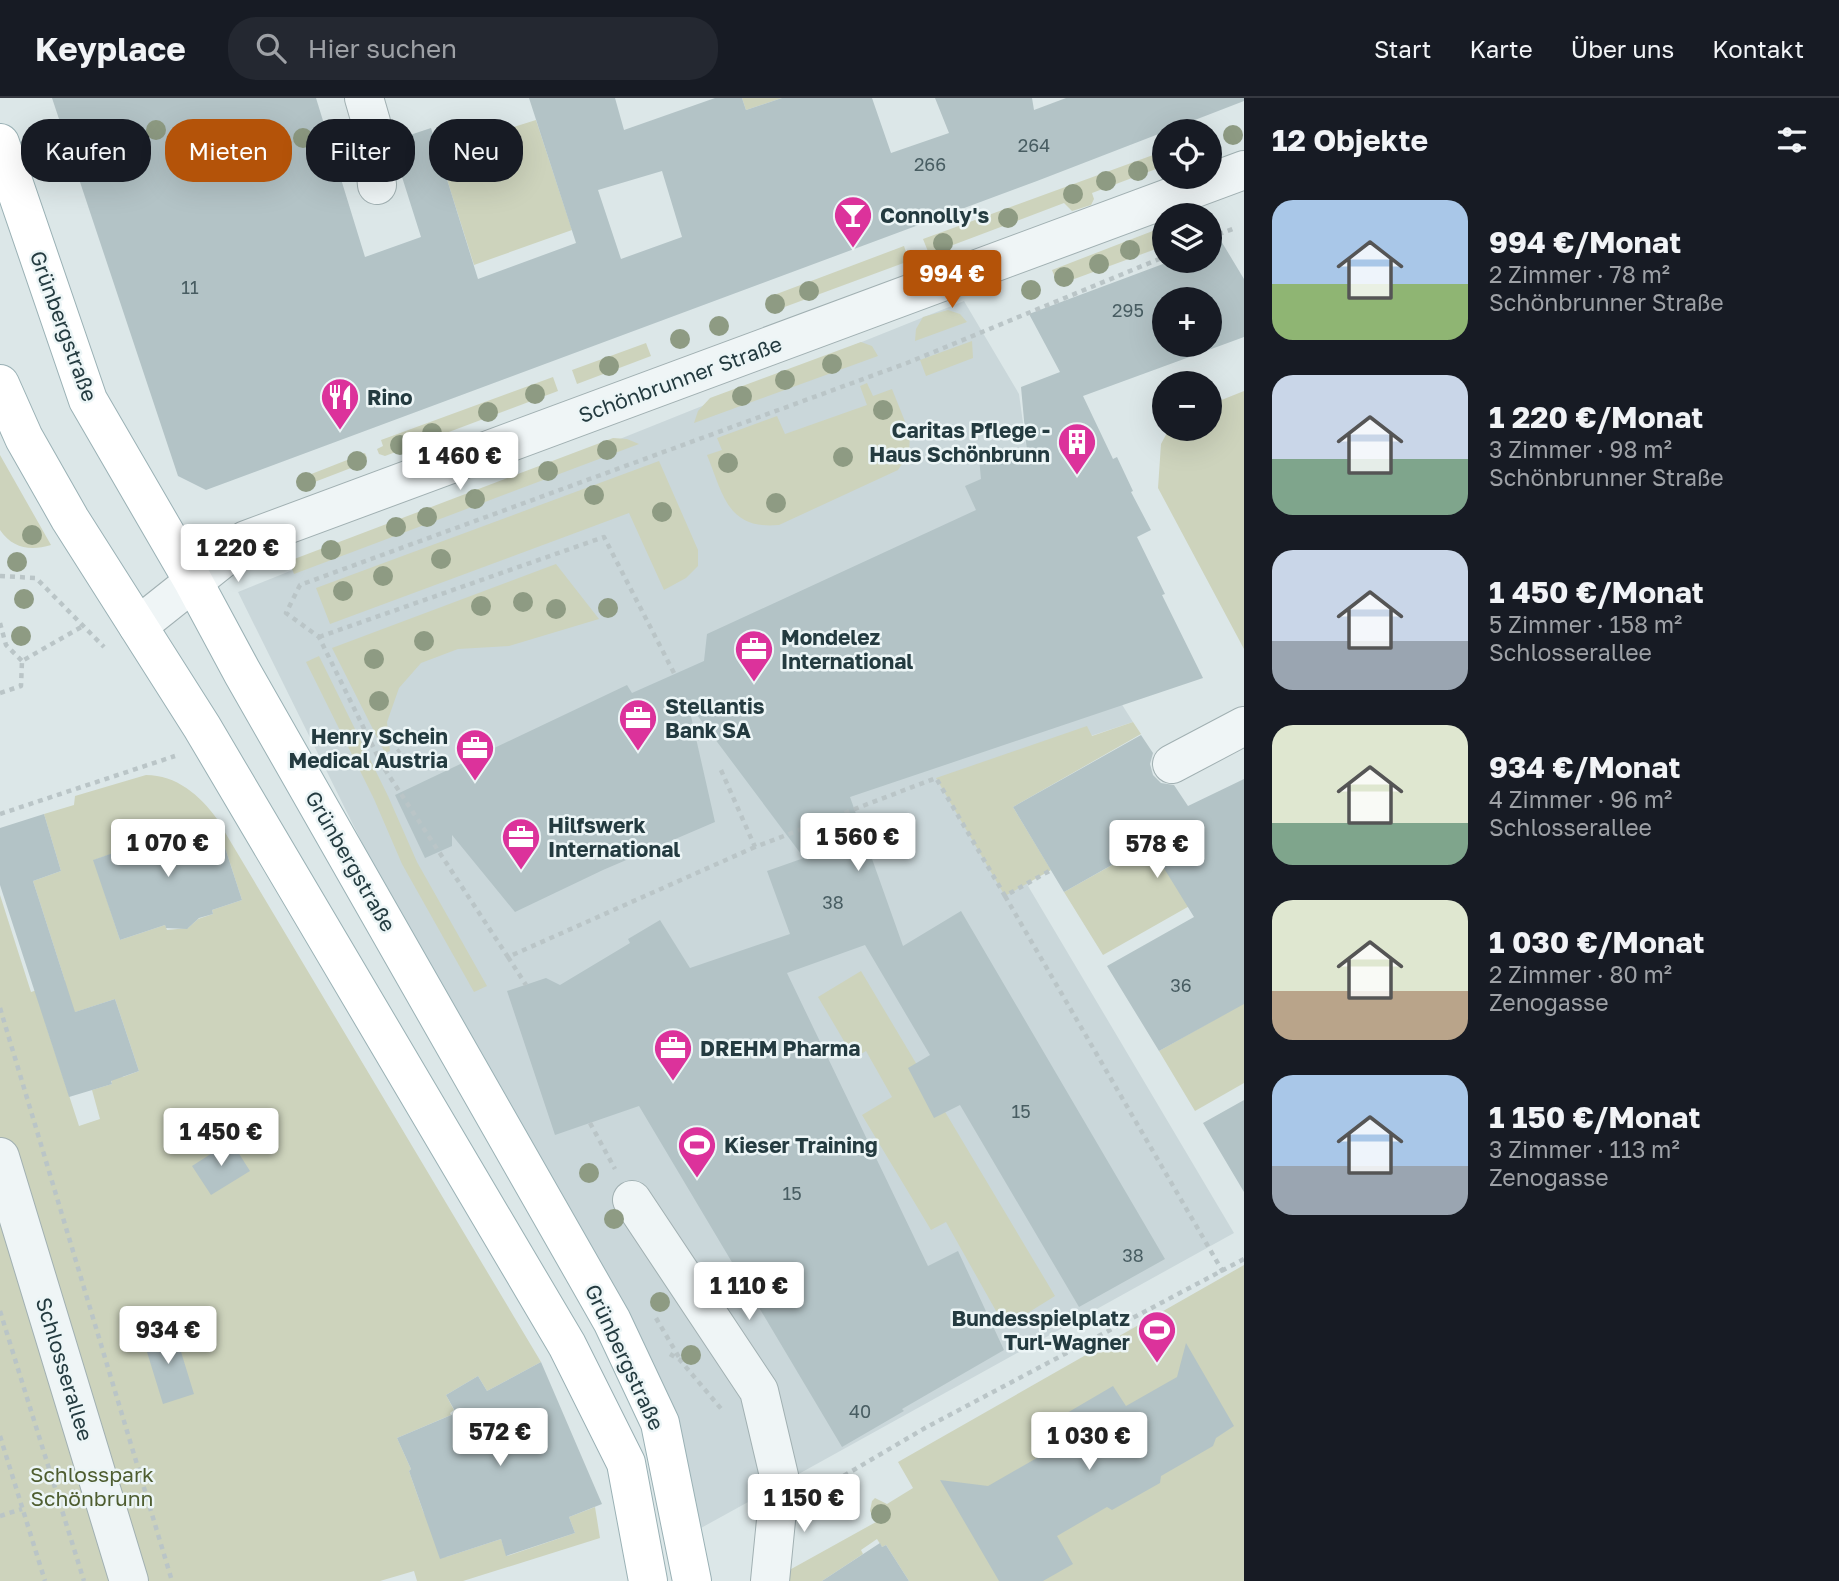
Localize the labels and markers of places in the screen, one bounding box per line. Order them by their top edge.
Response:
bar icon: Connolly's [832,194,874,249]
place label: Connolly's [880,202,990,228]
pin: 994 € [903,250,1001,310]
restaurant icon: Rino [319,376,361,431]
place label: Rino [367,384,413,410]
place label: Caritas Pflege - Haus Schönbrunn [869,417,1050,467]
building icon: Caritas Pflege - Haus Schönbrunn [1056,421,1098,476]
pin: 1 460 € [395,432,525,492]
pin: 1 220 € [173,524,303,584]
place label: Mondelez International [781,624,913,674]
office icon: Mondelez International [733,628,775,683]
place label: Stellantis Bank SA [665,693,765,743]
office icon: Stellantis Bank SA [617,697,659,752]
place label: Henry Schein Medical Austria [288,723,448,773]
office icon: Henry Schein Medical Austria [454,727,496,782]
place label: Hilfswerk International [548,812,680,862]
pin: 1 560 € [793,814,923,873]
office icon: Hilfswerk International [500,816,542,871]
pin: 1 070 € [103,820,233,879]
pin: 578 € [1108,820,1206,880]
office icon: DREHM Pharma [652,1027,694,1082]
place label: DREHM Pharma [700,1035,860,1061]
pin: 1 450 € [156,1108,286,1168]
sports icon: Kieser Training [676,1124,718,1179]
place label: Kieser Training [724,1132,878,1158]
pin: 1 110 € [684,1262,814,1322]
place label: Bundesspielplatz Turl-Wagner [952,1305,1130,1355]
pin: 934 € [119,1306,217,1366]
sports icon: Bundesspielplatz Turl-Wagner [1136,1309,1178,1364]
pin: 572 € [451,1408,549,1468]
pin: 1 030 € [1024,1412,1154,1472]
pin: 1 150 € [739,1474,869,1534]

